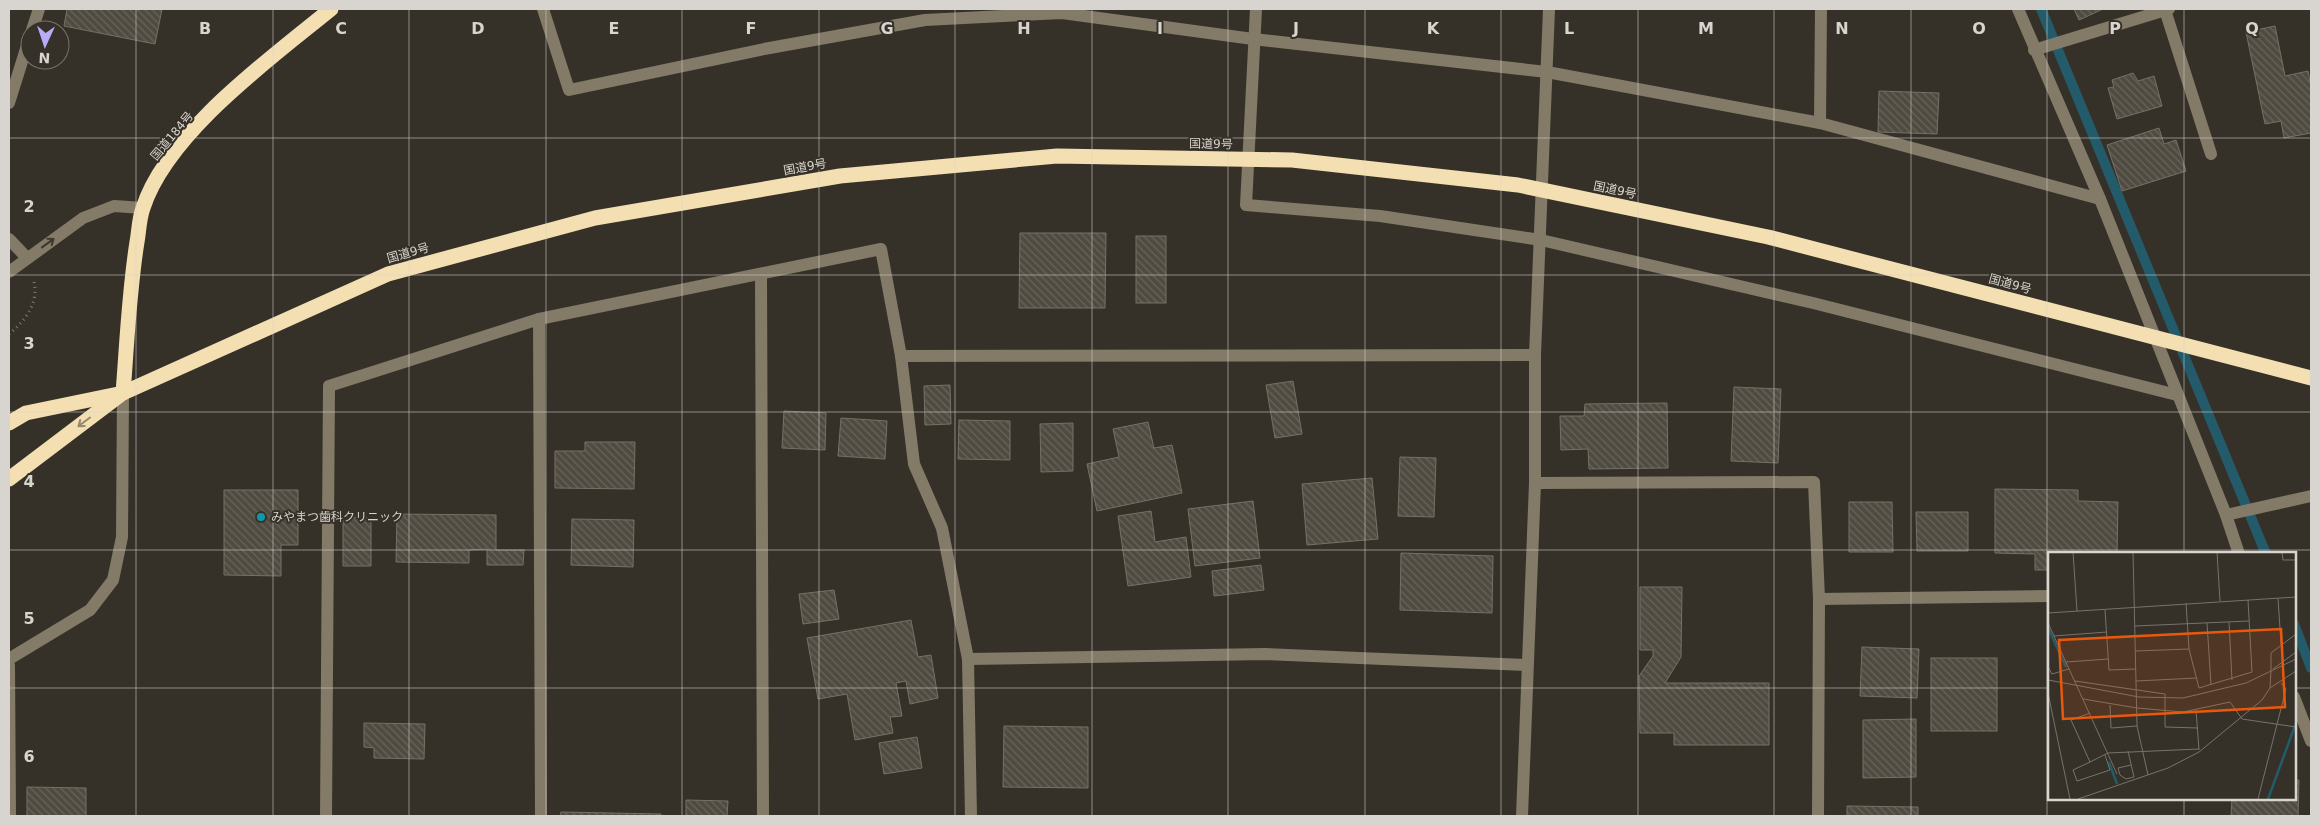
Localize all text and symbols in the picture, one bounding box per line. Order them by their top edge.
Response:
text: B [199,19,211,38]
text: C [335,19,347,38]
text: D [471,19,485,38]
text: E [609,19,619,38]
text: F [746,19,756,38]
text: G [880,19,894,38]
text: H [1017,19,1031,38]
text: I [1157,19,1163,38]
text: J [1292,19,1299,38]
text: K [1427,19,1440,38]
text: L [1564,19,1574,38]
text: M [1698,19,1714,38]
text: N [1835,19,1849,38]
text: O [1972,19,1986,38]
text: P [2109,19,2121,38]
text: Q [2245,19,2259,38]
north arrow [20,20,70,70]
text: N [38,50,51,66]
street label: 国道184号 [148,109,196,163]
street label: 国道9号 [1189,137,1233,151]
street label: 国道9号 [782,156,828,178]
street label: 国道9号 [1592,179,1638,201]
text: 2 [23,197,35,216]
one-way arrow [41,238,55,248]
street label: 国道9号 [385,240,431,266]
street label: 国道9号 [1987,272,2033,296]
text: 3 [23,334,35,353]
one-way arrow [78,417,91,428]
text: 4 [23,472,35,491]
place label: みやまつ歯科クリニック [271,510,403,524]
marker: みやまつ歯科クリニック [255,511,267,523]
inset map [2048,552,2295,800]
text: 5 [23,609,35,628]
text: 6 [23,747,35,766]

